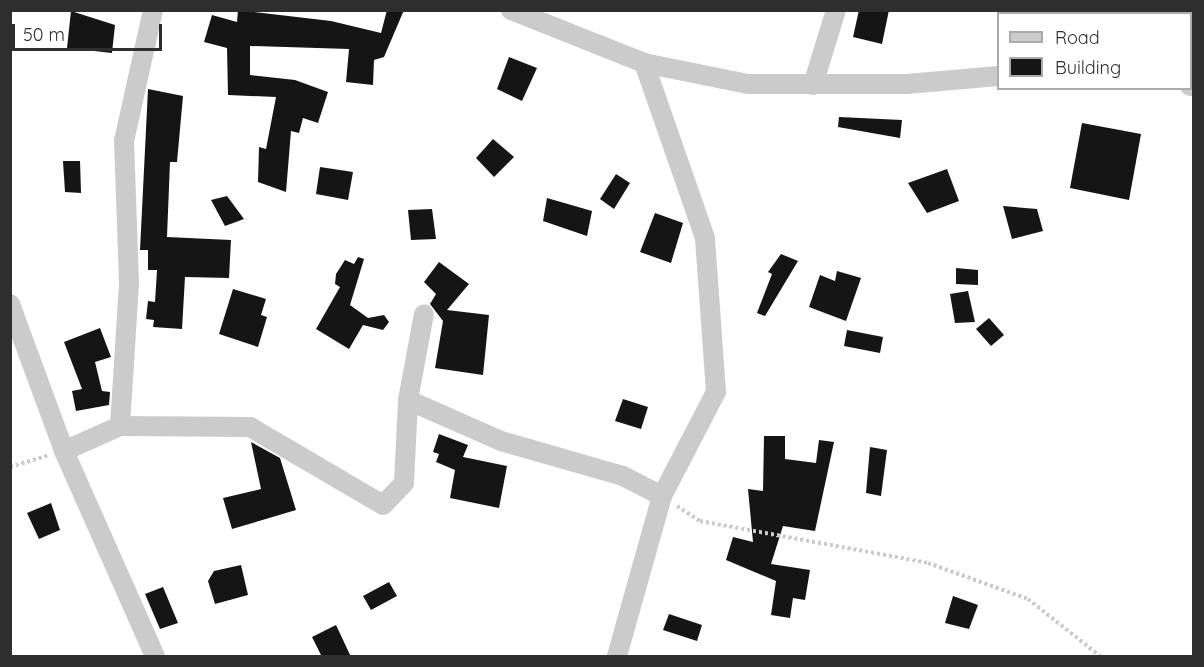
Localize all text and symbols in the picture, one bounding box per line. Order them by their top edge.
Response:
scale bar [15,12,165,50]
legend [997,12,1192,90]
text: 50 m [23,23,65,46]
text: Road [1055,26,1100,49]
text: Building [1055,56,1121,79]

